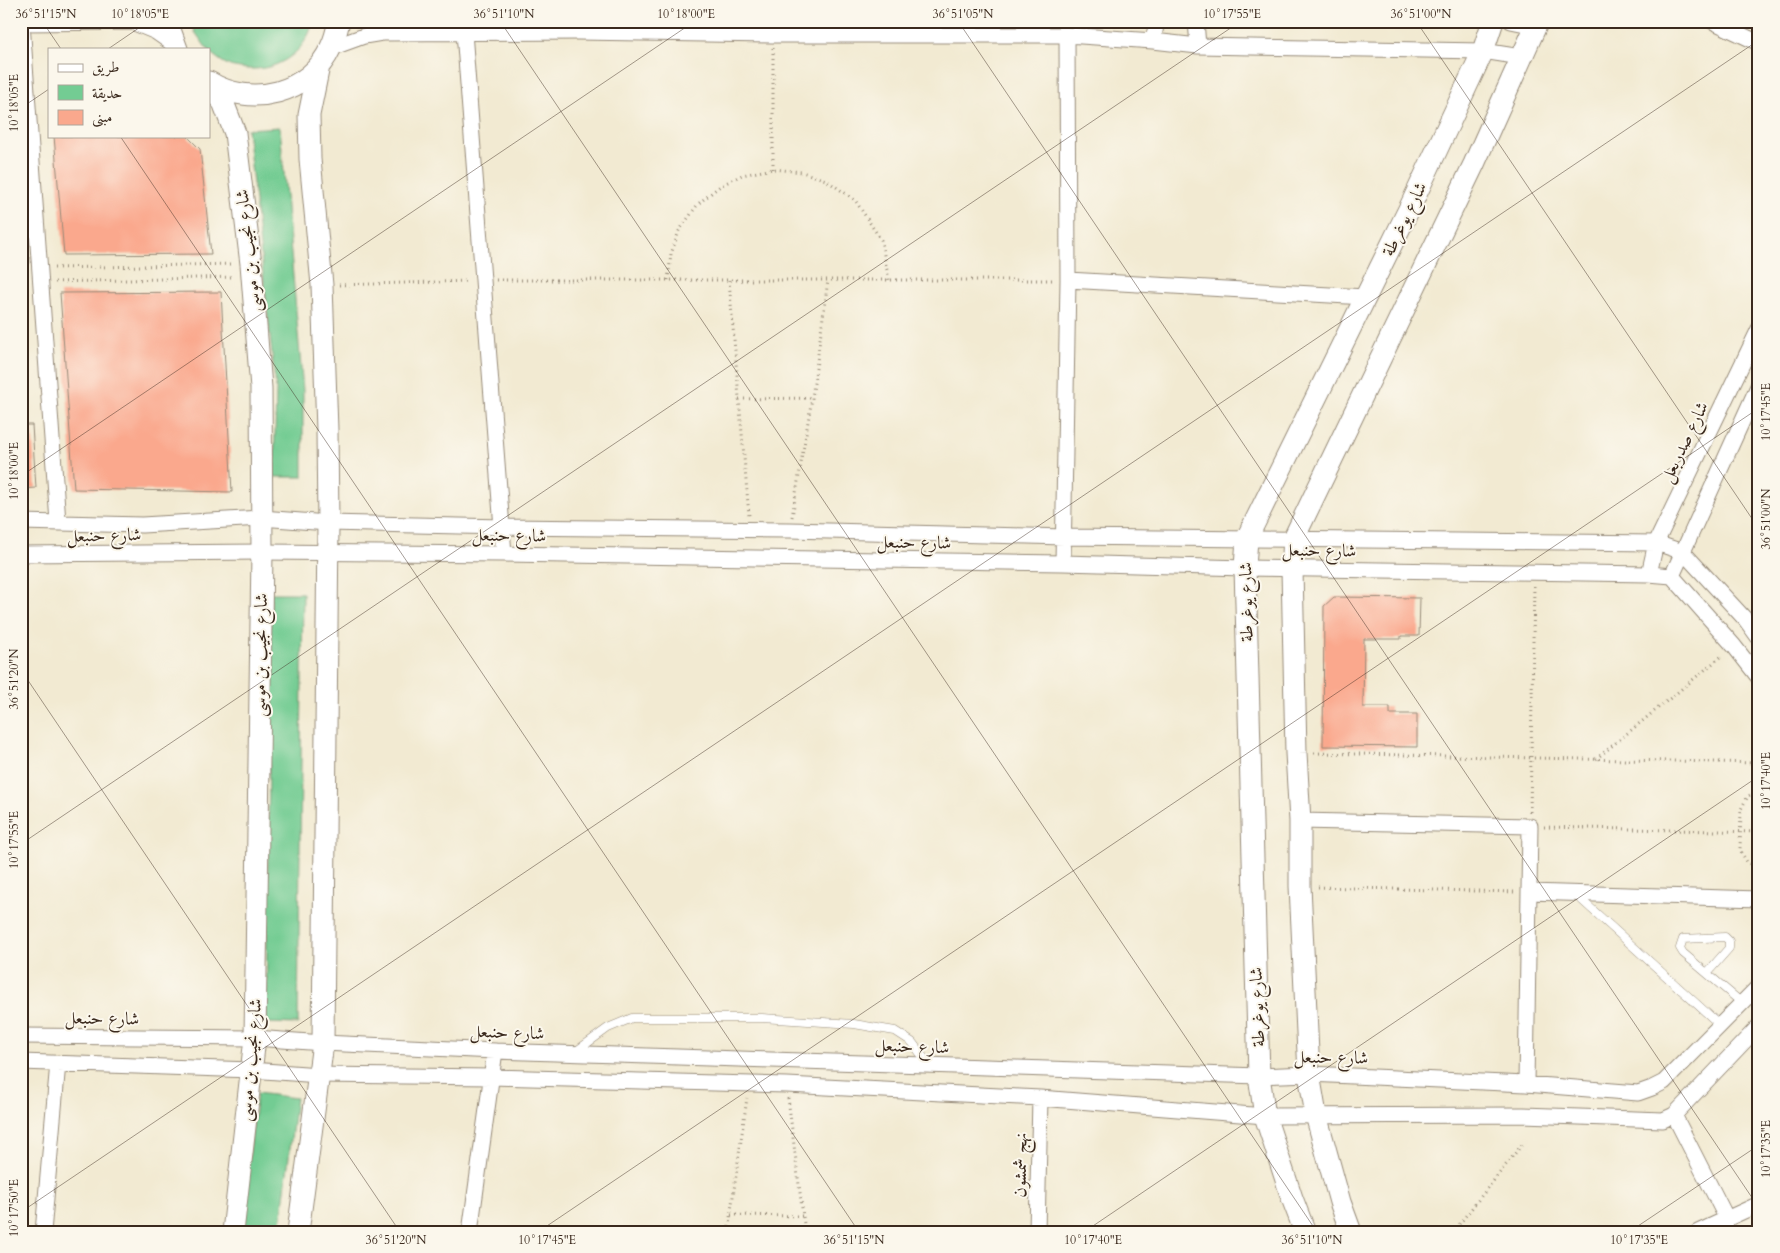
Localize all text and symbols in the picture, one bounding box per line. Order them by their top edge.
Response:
text: 36°51'15"N [16,6,77,22]
text: 10°18'05"E [111,6,169,22]
text: 36°51'10"N [474,6,535,22]
text: 10°18'00"E [657,6,715,22]
text: 36°51'05"N [933,6,994,22]
text: 10°17'55"E [1203,6,1261,22]
text: 36°51'00"N [1391,6,1452,22]
legend [48,48,210,138]
text: طريق [92,57,119,77]
text: 10°18'05"E [6,74,22,132]
text: حديقة [92,83,122,103]
text: مبنى [92,107,112,128]
street label: شارع يوغرطة [1376,178,1435,261]
street label: شارع نجيب بن موسى [230,188,269,314]
text: 10°17'45"E [1758,383,1774,441]
street label: شارع صدربعل [1654,397,1717,488]
text: 10°18'00"E [6,442,22,500]
text: 36°51'00"N [1758,488,1774,549]
street label: شارع حنبعل [66,522,142,551]
street label: شارع حنبعل [471,522,547,551]
street label: شارع حنبعل [876,529,952,558]
street label: شارع حنبعل [1281,537,1357,566]
street label: شارع يوغرطة [1233,562,1262,642]
street label: شارع نجيب بن موسى [247,593,276,717]
text: 36°51'20"N [6,648,22,709]
text: 10°17'40"E [1758,752,1774,810]
text: 10°17'55"E [6,811,22,869]
street label: شارع يوغرطة [1244,967,1273,1047]
street label: شارع نجيب بن موسى [233,997,270,1123]
street label: شارع حنبعل [64,1005,140,1034]
street label: شارع حنبعل [469,1019,545,1048]
street label: شارع حنبعل [874,1033,950,1062]
street label: شارع حنبعل [1293,1044,1369,1073]
text: 10°17'35"E [1758,1120,1774,1178]
street label: نهج شمشون [1007,1132,1037,1198]
text: 10°17'50"E [6,1179,22,1237]
text: 36°51'20"N [366,1232,427,1248]
text: 10°17'45"E [518,1232,576,1248]
text: 36°51'15"N [824,1232,885,1248]
text: 10°17'40"E [1064,1232,1122,1248]
text: 36°51'10"N [1282,1232,1343,1248]
text: 10°17'35"E [1610,1232,1668,1248]

